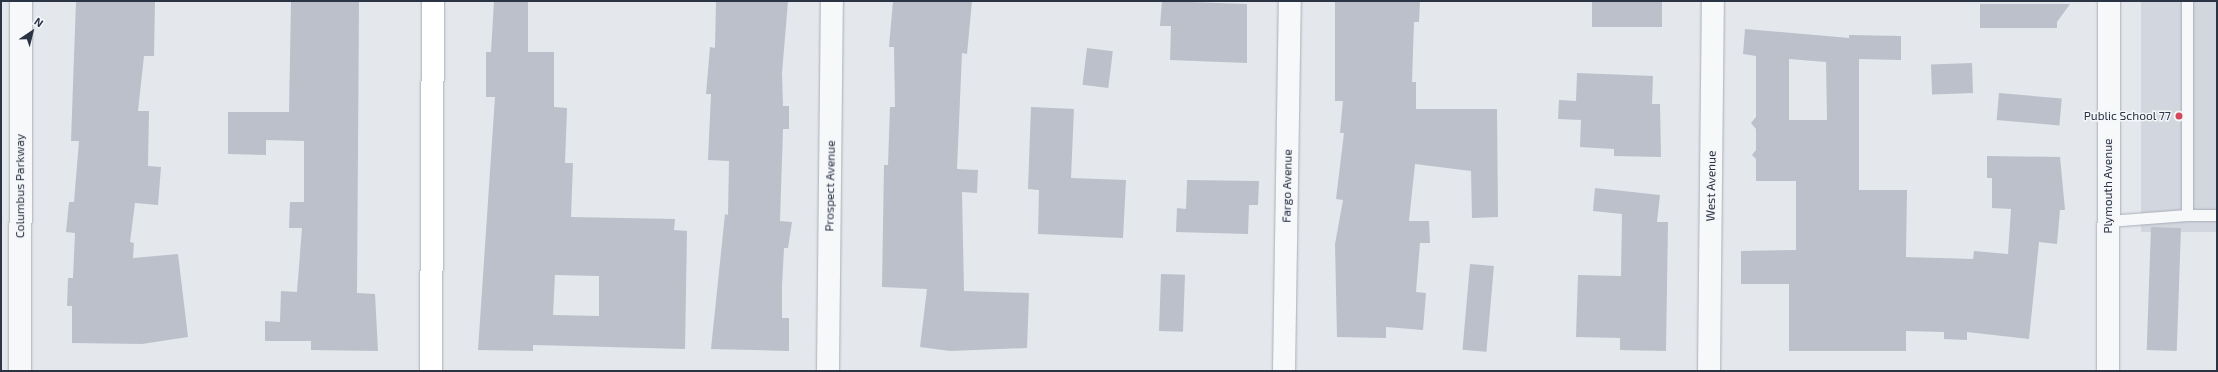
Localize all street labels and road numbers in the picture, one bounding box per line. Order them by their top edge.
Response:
street label: Columbus Parkway [13,134,27,238]
street label: Plymouth Avenue [2101,138,2115,234]
street label: Prospect Avenue [822,140,838,232]
street label: Fargo Avenue [1279,149,1295,223]
street label: West Avenue [1703,150,1719,222]

